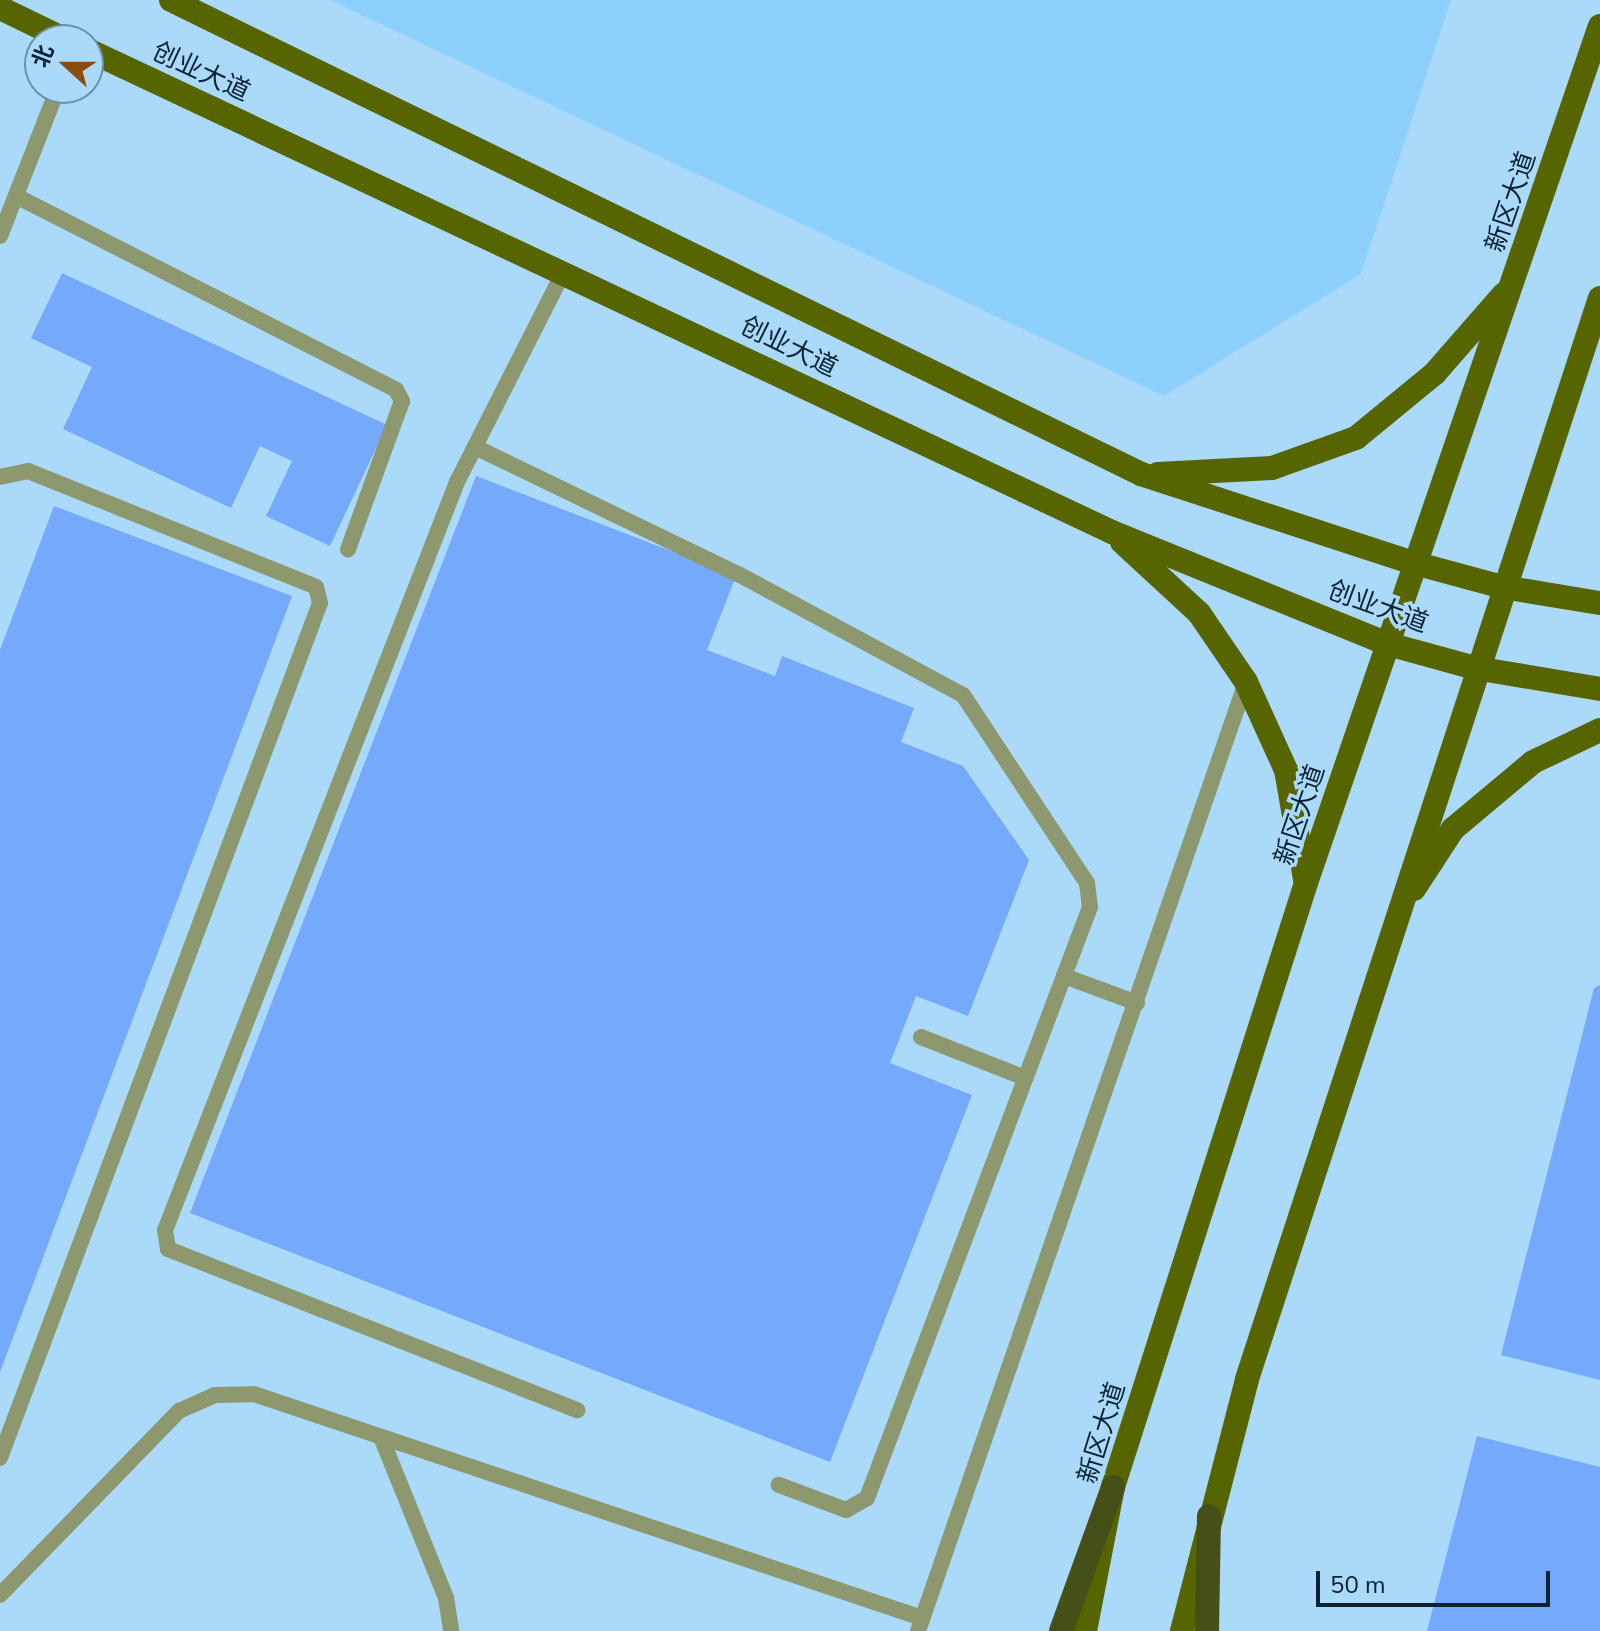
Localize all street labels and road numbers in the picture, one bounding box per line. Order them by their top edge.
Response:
street label: 创业大道 [147,36,255,108]
street label: 新区大道 [1479,148,1543,256]
street label: 创业大道 [735,310,843,384]
street label: 创业大道 [1324,575,1432,639]
street label: 新区大道 [1268,761,1332,869]
street label: 新区大道 [1072,1379,1132,1487]

